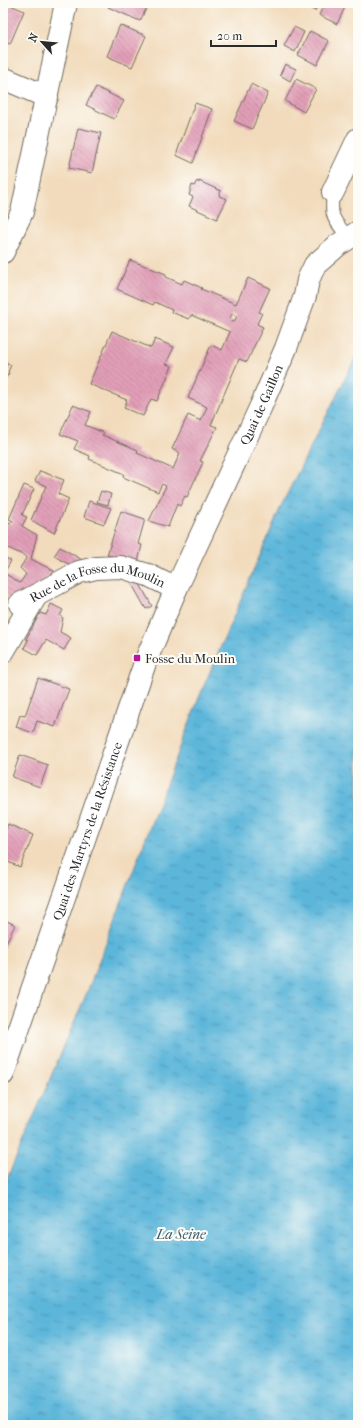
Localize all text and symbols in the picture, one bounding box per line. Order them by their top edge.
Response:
north arrow [22,22,62,62]
scale bar [211,22,276,48]
text: 20 m [217,29,242,43]
text: N [26,30,42,44]
street label: Quai de Gaillon [236,362,286,447]
street label: Rue de la Fosse du Moulin [27,559,168,605]
place label: Fosse du Moulin [145,651,236,666]
marker: Fosse du Moulin [132,653,142,663]
street label: Quai des Martyrs de la Résistance [49,739,125,922]
water label: La Seine [155,1226,206,1243]

